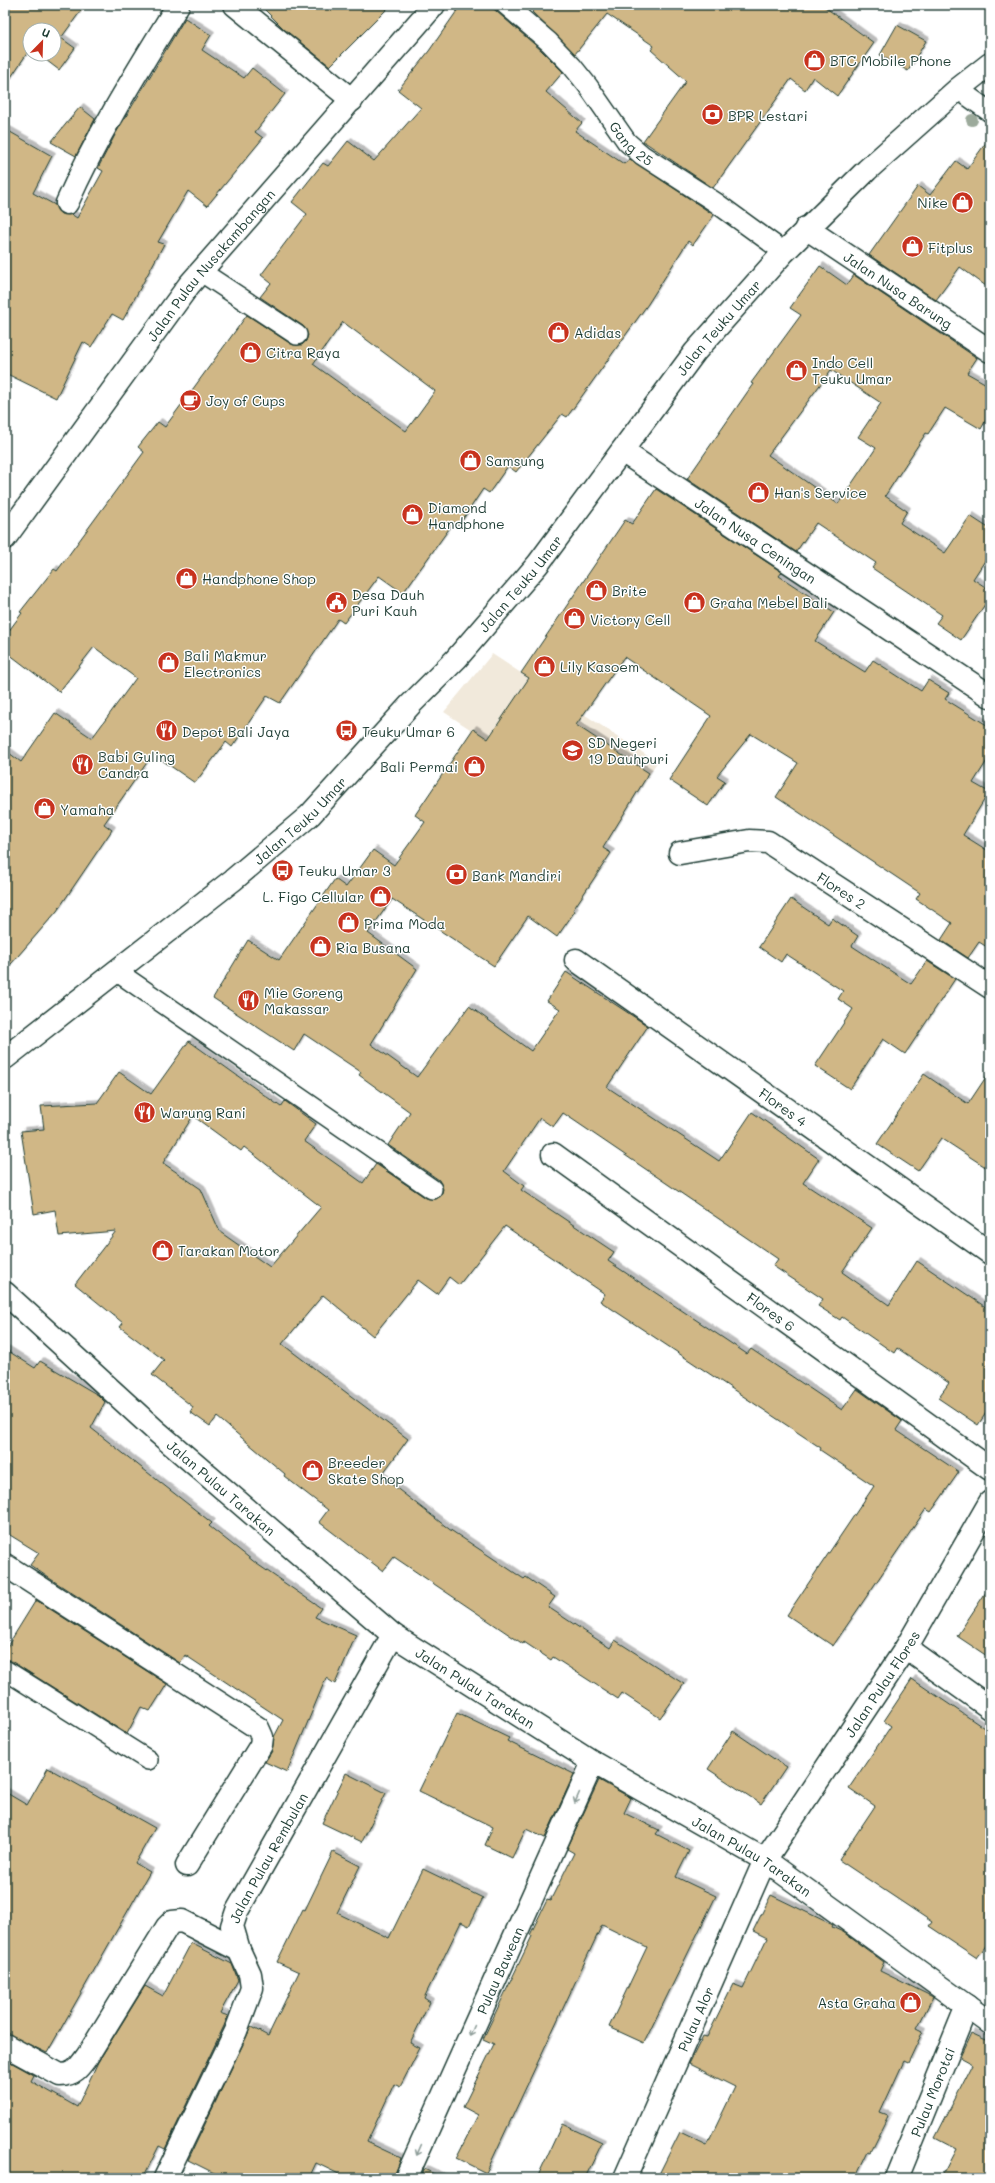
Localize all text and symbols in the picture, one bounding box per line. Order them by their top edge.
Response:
north arrow [22,22,62,62]
text: U [40,24,53,41]
shop icon: BTC Mobile Phone [801,47,827,73]
place label: BTC Mobile Phone [830,51,951,70]
bank icon: BPR Lestari [700,102,726,128]
place label: BPR Lestari [728,106,808,125]
street label: Gang 25 [606,117,657,170]
street label: Jalan Pulau Nusakambangan [142,184,279,345]
shop icon: Nike [950,189,976,215]
place label: Nike [917,193,948,212]
shop icon: Fitplus [899,234,925,260]
place label: Fitplus [928,238,973,257]
street label: Jalan Nusa Barung [840,246,956,333]
street label: Jalan Teuku Umar [672,275,765,379]
shop icon: Adidas [545,319,571,345]
place label: Adidas [574,323,621,342]
shop icon: Citra Raya [238,339,264,365]
place label: Citra Raya [266,343,340,362]
place label: Indo Cell Teuku Umar [812,353,892,388]
shop icon: Indo Cell Teuku Umar [783,357,809,383]
cafe icon: Joy of Cups [178,387,204,413]
place label: Joy of Cups [206,391,285,410]
shop icon: Samsung [457,447,483,473]
place label: Samsung [486,451,544,470]
shop icon: Han's Service [745,479,771,505]
place label: Han's Service [774,483,867,502]
street label: Jalan Nusa Ceningan [692,493,820,588]
place label: Diamond Handphone [428,498,505,533]
shop icon: Diamond Handphone [399,502,425,528]
street label: Jalan Teuku Umar [474,531,566,636]
shop icon: Handphone Shop [174,565,200,591]
place label: Handphone Shop [202,569,316,588]
shop icon: Brite [583,577,609,603]
place label: Brite [612,581,647,600]
place label: Desa Dauh Puri Kauh [352,585,424,620]
public building icon: Desa Dauh Puri Kauh [324,589,350,615]
shop icon: Graha Mebel Bali [681,589,707,615]
place label: Graha Mebel Bali [710,593,828,612]
shop icon: Victory Cell [561,606,587,632]
place label: Victory Cell [590,610,671,629]
place label: Bali Makmur Electronics [184,646,267,681]
shop icon: Bali Makmur Electronics [155,650,181,676]
shop icon: Lily Kasoem [532,653,558,679]
place label: Lily Kasoem [560,657,639,676]
restaurant icon: Depot Bali Jaya [153,718,179,744]
bus stop icon: Teuku Umar 6 [334,718,360,744]
place label: Depot Bali Jaya [182,722,290,741]
place label: Teuku Umar 6 [362,722,455,741]
place label: SD Negeri 19 Dauhpuri [588,733,669,768]
school or university icon: SD Negeri 19 Dauhpuri [559,737,585,763]
place label: Babi Guling Candra [98,747,175,782]
restaurant icon: Babi Guling Candra [70,751,96,777]
shop icon: Bali Permai [461,753,487,779]
place label: Bali Permai [380,757,458,776]
street label: Jalan Teuku Umar [249,772,350,868]
shop icon: Yamaha [31,796,57,822]
place label: Yamaha [60,800,114,819]
bus stop icon: Teuku Umar 3 [269,857,295,883]
place label: Teuku Umar 3 [298,861,391,880]
bank icon: Bank Mandiri [443,862,469,888]
place label: Bank Mandiri [472,866,561,885]
street label: Flores 2 [814,867,870,913]
shop icon: L. Figo Cellular [367,883,393,909]
place label: L. Figo Cellular [262,887,364,906]
shop icon: Prima Moda [335,910,361,936]
place label: Prima Moda [364,914,445,933]
shop icon: Ria Busana [307,934,333,960]
place label: Ria Busana [336,938,411,957]
place label: Mie Goreng Makassar [264,983,343,1018]
restaurant icon: Mie Goreng Makassar [235,987,261,1013]
street label: Flores 4 [755,1083,812,1131]
restaurant icon: Warung Rani [131,1099,157,1125]
place label: Warung Rani [160,1103,246,1122]
shop icon: Tarakan Motor [150,1237,176,1263]
place label: Tarakan Motor [178,1241,280,1260]
street label: Flores 6 [743,1287,799,1335]
street label: Jalan Pulau Tarakan [163,1435,280,1540]
place label: Breeder Skate Shop [328,1453,404,1488]
shop icon: Breeder Skate Shop [300,1457,326,1483]
street label: Jalan Pulau Flores [840,1627,924,1741]
street label: Jalan Pulau Tarakan [412,1642,539,1732]
street label: Jalan Pulau Rembulan [224,1789,312,1925]
one-way arrow [573,1791,580,1803]
street label: Jalan Pulau Tarakan [689,1811,816,1900]
street label: Pulau Bawean [472,1923,527,2017]
street label: Pulau Alor [672,1983,718,2054]
shop icon: Asta Graha [898,1989,924,2015]
place label: Asta Graha [817,1993,896,2012]
one-way arrow [468,2025,475,2037]
street label: Pulau Morotai [905,2044,959,2139]
one-way arrow [415,2143,422,2155]

